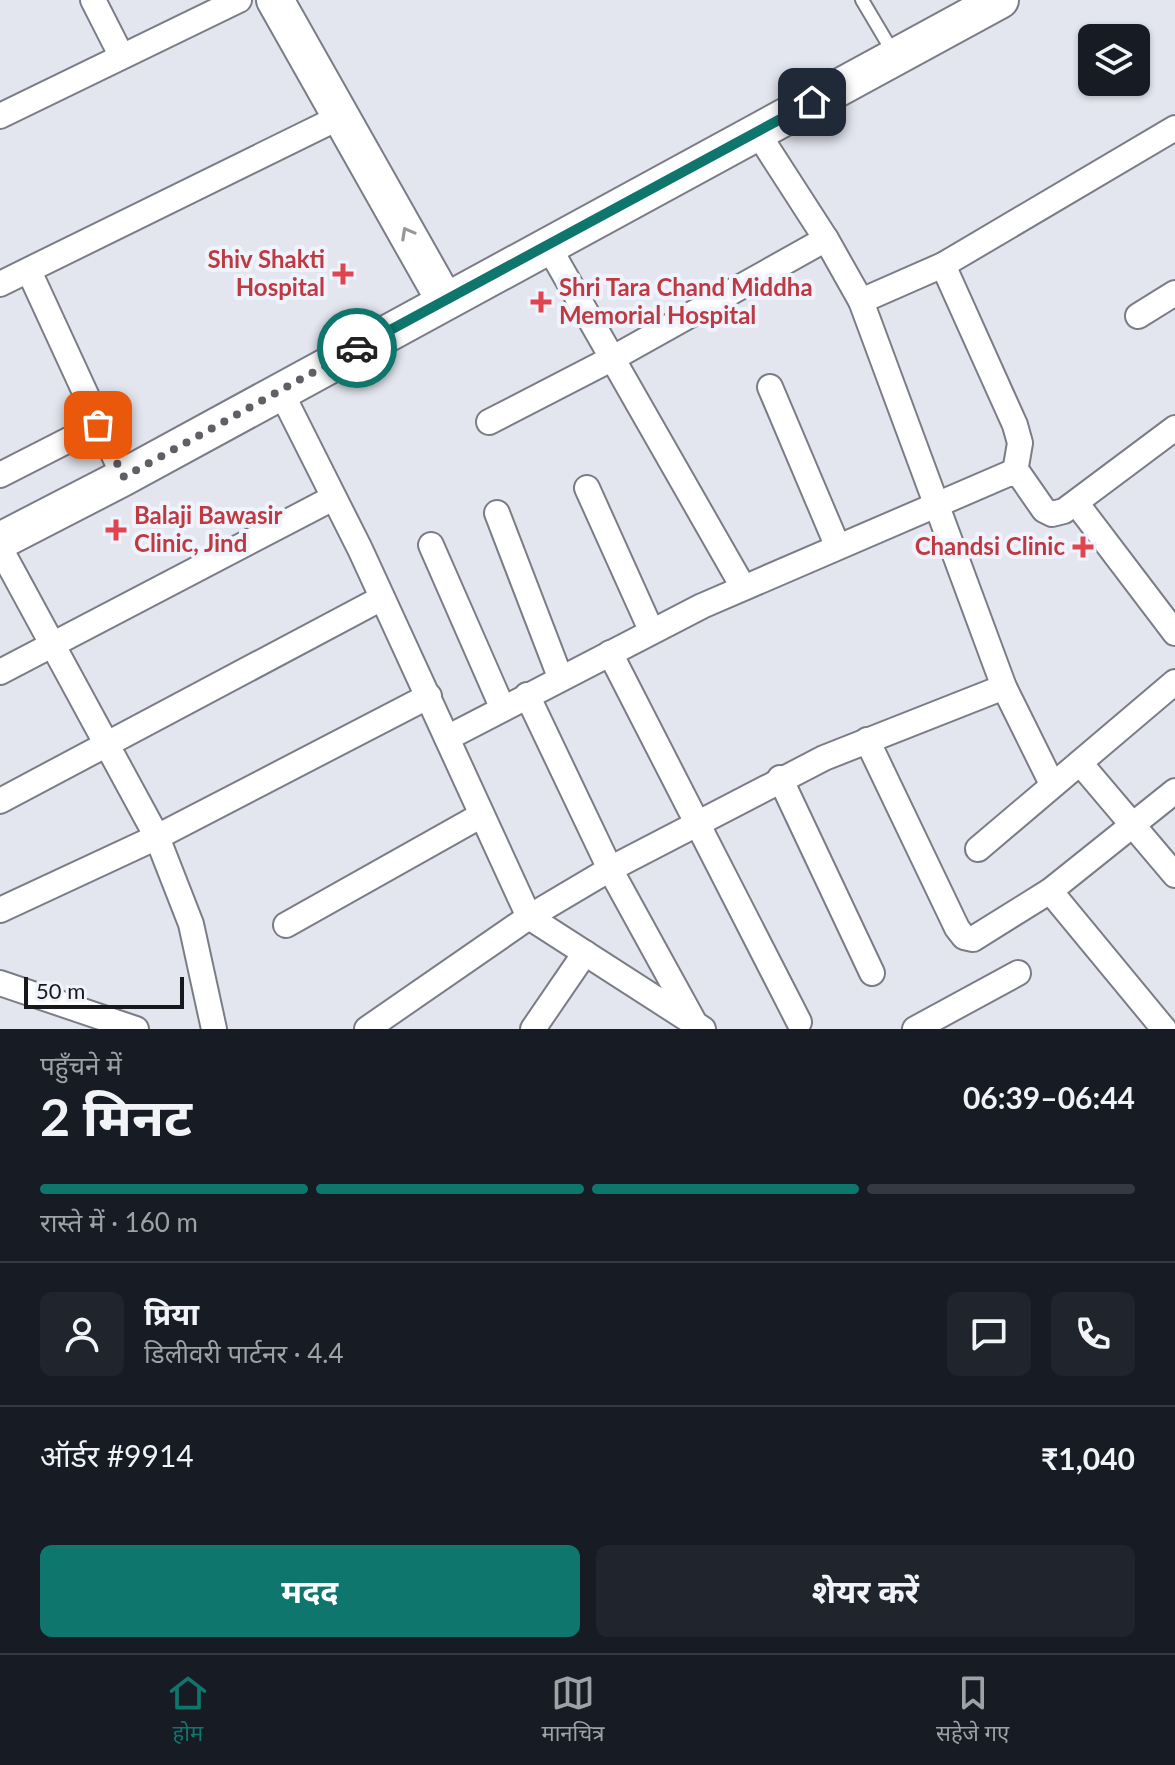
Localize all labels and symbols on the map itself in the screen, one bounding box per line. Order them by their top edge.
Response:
pin [778,68,846,136]
one-way arrow [402,226,417,241]
place label: Shiv Shakti Hospital [207,244,325,301]
marker: Shiv Shakti Hospital [332,263,354,285]
place label: Shri Tara Chand Middha Memorial Hospital [559,272,813,329]
marker: Shri Tara Chand Middha Memorial Hospital [530,291,552,313]
courier [317,308,397,388]
pin [64,391,132,459]
place label: Balaji Bawasir Clinic, Jind [134,500,283,557]
marker: Balaji Bawasir Clinic, Jind [105,519,127,541]
place label: Chandsi Clinic [915,531,1065,560]
marker: Chandsi Clinic [1072,536,1094,558]
scale bar [24,973,184,1009]

